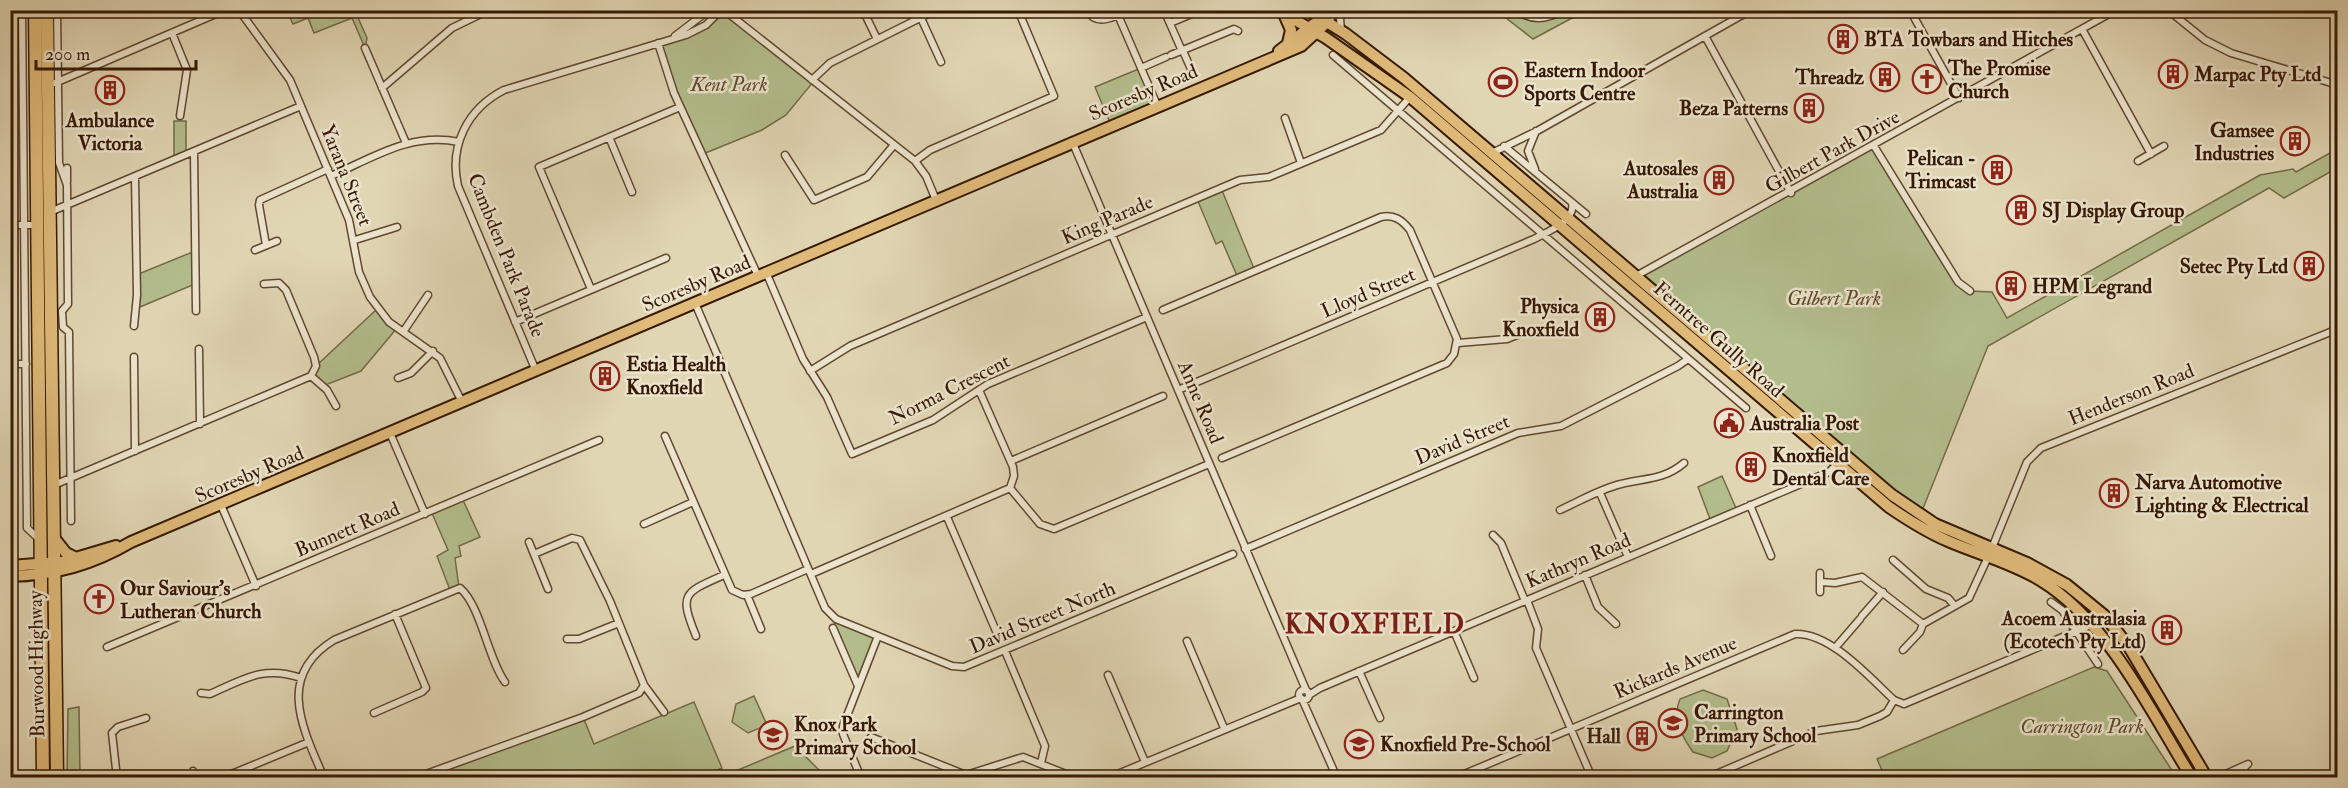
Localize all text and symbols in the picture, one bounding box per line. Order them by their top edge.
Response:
building icon: BTA Towbars and Hitches [1827,23,1859,55]
place label: BTA Towbars and Hitches [1864,27,2073,52]
scale bar [36,33,196,71]
text: 200 m [45,43,90,66]
place label: The Promise Church [1947,56,2051,104]
street label: Scoresby Road [1085,58,1202,127]
place label: Eastern Indoor Sports Centre [1524,58,1646,107]
building icon: Marpac Pty Ltd [2157,58,2189,90]
building icon: Threadz [1869,61,1901,93]
place label: Marpac Pty Ltd [2193,62,2321,88]
church icon: The Promise Church [1911,63,1943,95]
place label: Threadz [1794,65,1864,90]
sports icon: Eastern Indoor Sports Centre [1487,66,1519,98]
park label: Kent Park [689,72,768,97]
building icon: Ambulance Victoria [94,74,126,106]
building icon: Beza Patterns [1793,92,1825,124]
place label: Beza Patterns [1679,96,1788,121]
street label: Gilbert Park Drive [1761,104,1904,199]
place label: Ambulance Victoria [65,108,155,156]
place label: Gamsee Industries [2194,118,2275,166]
street label: Yarana Street [315,121,378,230]
building icon: Gamsee Industries [2279,125,2311,157]
place label: Pelican - Trimcast [1904,146,1977,194]
building icon: Pelican - Trimcast [1981,154,2013,186]
place label: Autosales Australia [1623,156,1699,204]
building icon: Autosales Australia [1703,164,1735,196]
street label: Cambden Park Parade [462,170,551,341]
street label: King Parade [1058,189,1157,250]
building icon: SJ Display Group [2005,194,2037,226]
place label: SJ Display Group [2042,198,2184,224]
street label: Scoresby Road [638,249,755,318]
building icon: Setec Pty Ltd [2293,250,2325,282]
place label: Setec Pty Ltd [2180,254,2288,280]
street label: Lloyd Street [1317,261,1420,323]
building icon: HPM Legrand [1995,270,2027,302]
place label: HPM Legrand [2032,274,2152,300]
street label: Ferntree Gully Road [1648,276,1789,403]
park label: Gilbert Park [1787,286,1881,311]
place label: Physica Knoxfield [1502,294,1580,342]
building icon: Physica Knoxfield [1584,301,1616,333]
street label: Norma Crescent [884,348,1014,431]
place label: Estia Health Knoxfield [626,352,727,400]
street label: Anne Road [1172,356,1229,448]
street label: Henderson Road [2065,358,2198,431]
building icon: Estia Health Knoxfield [589,360,621,392]
public building icon: Australia Post [1713,407,1745,439]
street label: David Street [1411,408,1514,471]
place label: Australia Post [1749,411,1859,436]
street label: Scoresby Road [191,440,308,509]
place label: Knoxfield Dental Care [1772,443,1870,491]
building icon: Knoxfield Dental Care [1735,451,1767,483]
place label: Narva Automotive Lighting & Electrical [2134,470,2309,519]
building icon: Narva Automotive Lighting & Electrical [2098,477,2130,509]
street label: Bunnett Road [291,496,404,563]
street label: Kathryn Road [1522,527,1635,594]
street label: David Street North [966,575,1119,659]
place label: Our Saviour's Lutheran Church [120,576,262,624]
church icon: Our Saviour's Lutheran Church [83,583,115,615]
street label: Burwood Highway [23,589,50,738]
place label: Acoem Australasia (Ecotech Pty Ltd) [2001,606,2147,655]
district label: KNOXFIELD [1285,609,1465,641]
building icon: Acoem Australasia (Ecotech Pty Ltd) [2151,614,2183,646]
street label: Rickards Avenue [1610,630,1741,705]
place label: Carrington Primary School [1694,700,1817,749]
school or university icon: Carrington Primary School [1657,707,1689,739]
place label: Knox Park Primary School [794,712,917,761]
park label: Carrington Park [2020,714,2144,739]
school or university icon: Knox Park Primary School [757,719,789,751]
building icon: Hall [1626,720,1658,752]
place label: Hall [1586,724,1622,749]
school or university icon: Knoxfield Pre-School [1343,728,1375,760]
place label: Knoxfield Pre-School [1380,732,1552,757]

